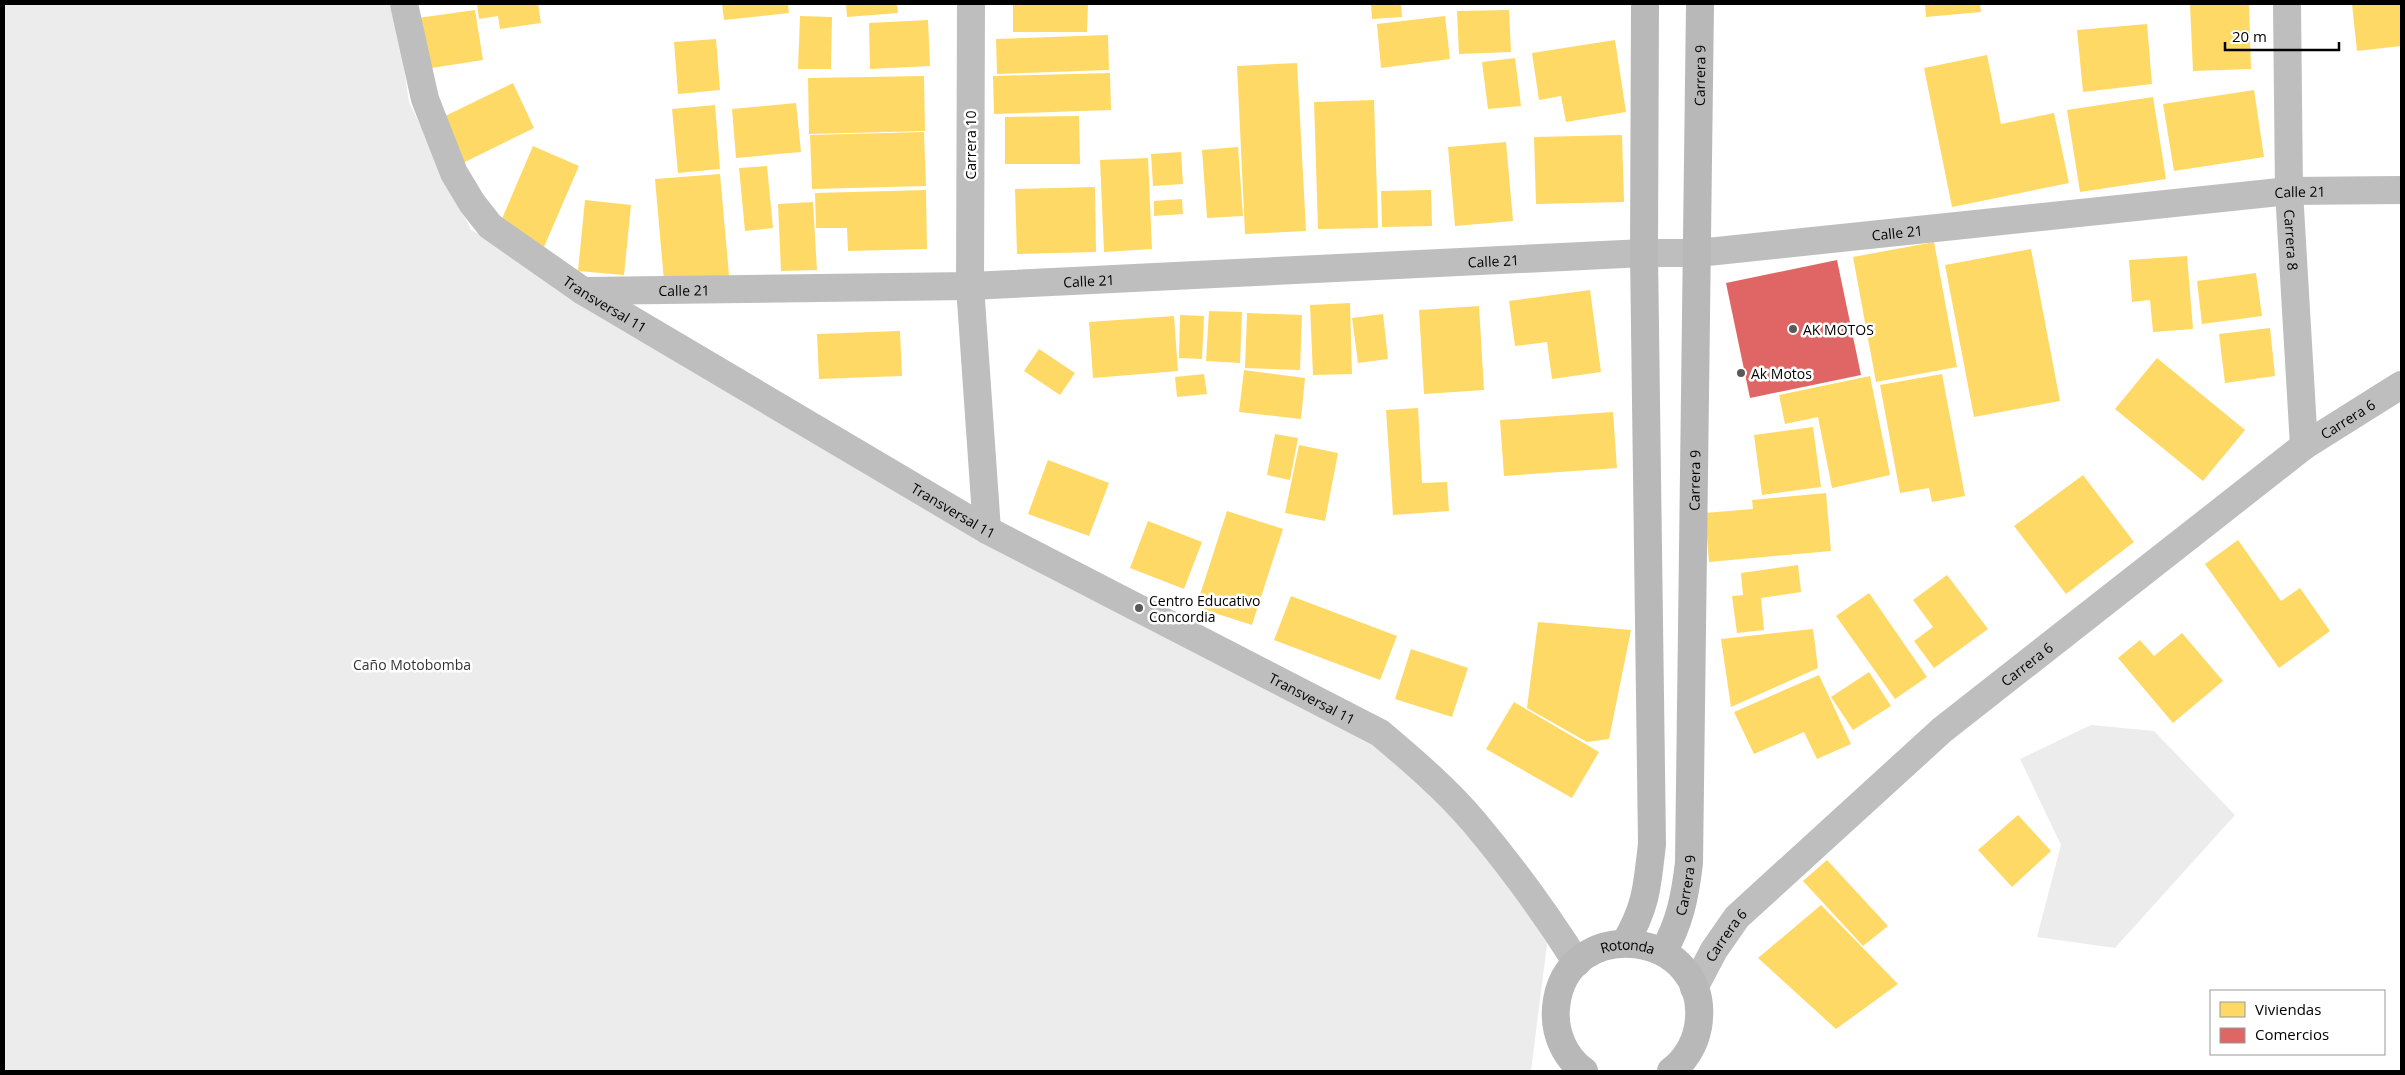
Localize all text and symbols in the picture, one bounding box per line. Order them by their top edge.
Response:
scale bar [2225,20,2339,52]
text: 20 m [2232,26,2267,46]
street label: Carrera 9 [1689,45,1709,106]
street label: Carrera 10 [961,110,980,180]
street label: Calle 21 [2273,181,2326,202]
street label: Carrera 8 [2281,209,2303,271]
street label: Calle 21 [1871,220,1924,244]
street label: Calle 21 [1467,250,1519,271]
street label: Calle 21 [1063,269,1115,291]
street label: Transversal 11 [560,271,651,336]
street label: Calle 21 [658,280,710,300]
place label: AK MOTOS [1803,320,1874,339]
marker: AK MOTOS [1787,323,1799,335]
place label: Ak Motos [1751,364,1812,383]
marker: Ak Motos [1735,367,1747,379]
street label: Carrera 6 [2316,394,2378,443]
street label: Carrera 9 [1684,450,1704,511]
street label: Transversal 11 [908,478,999,542]
place label: Centro Educativo Concordia [1149,591,1260,626]
marker: Centro Educativo Concordia [1133,602,1145,614]
street label: Carrera 6 [1997,637,2056,690]
park label: Caño Motobomba [353,655,471,674]
street label: Transversal 11 [1266,668,1359,728]
street label: Carrera 9 [1670,855,1699,918]
street label: Carrera 6 [1700,904,1750,965]
street label: Rotonda [1598,934,1658,958]
legend [2210,990,2385,1055]
text: Viviendas [2255,999,2321,1019]
text: Comercios [2255,1024,2329,1044]

